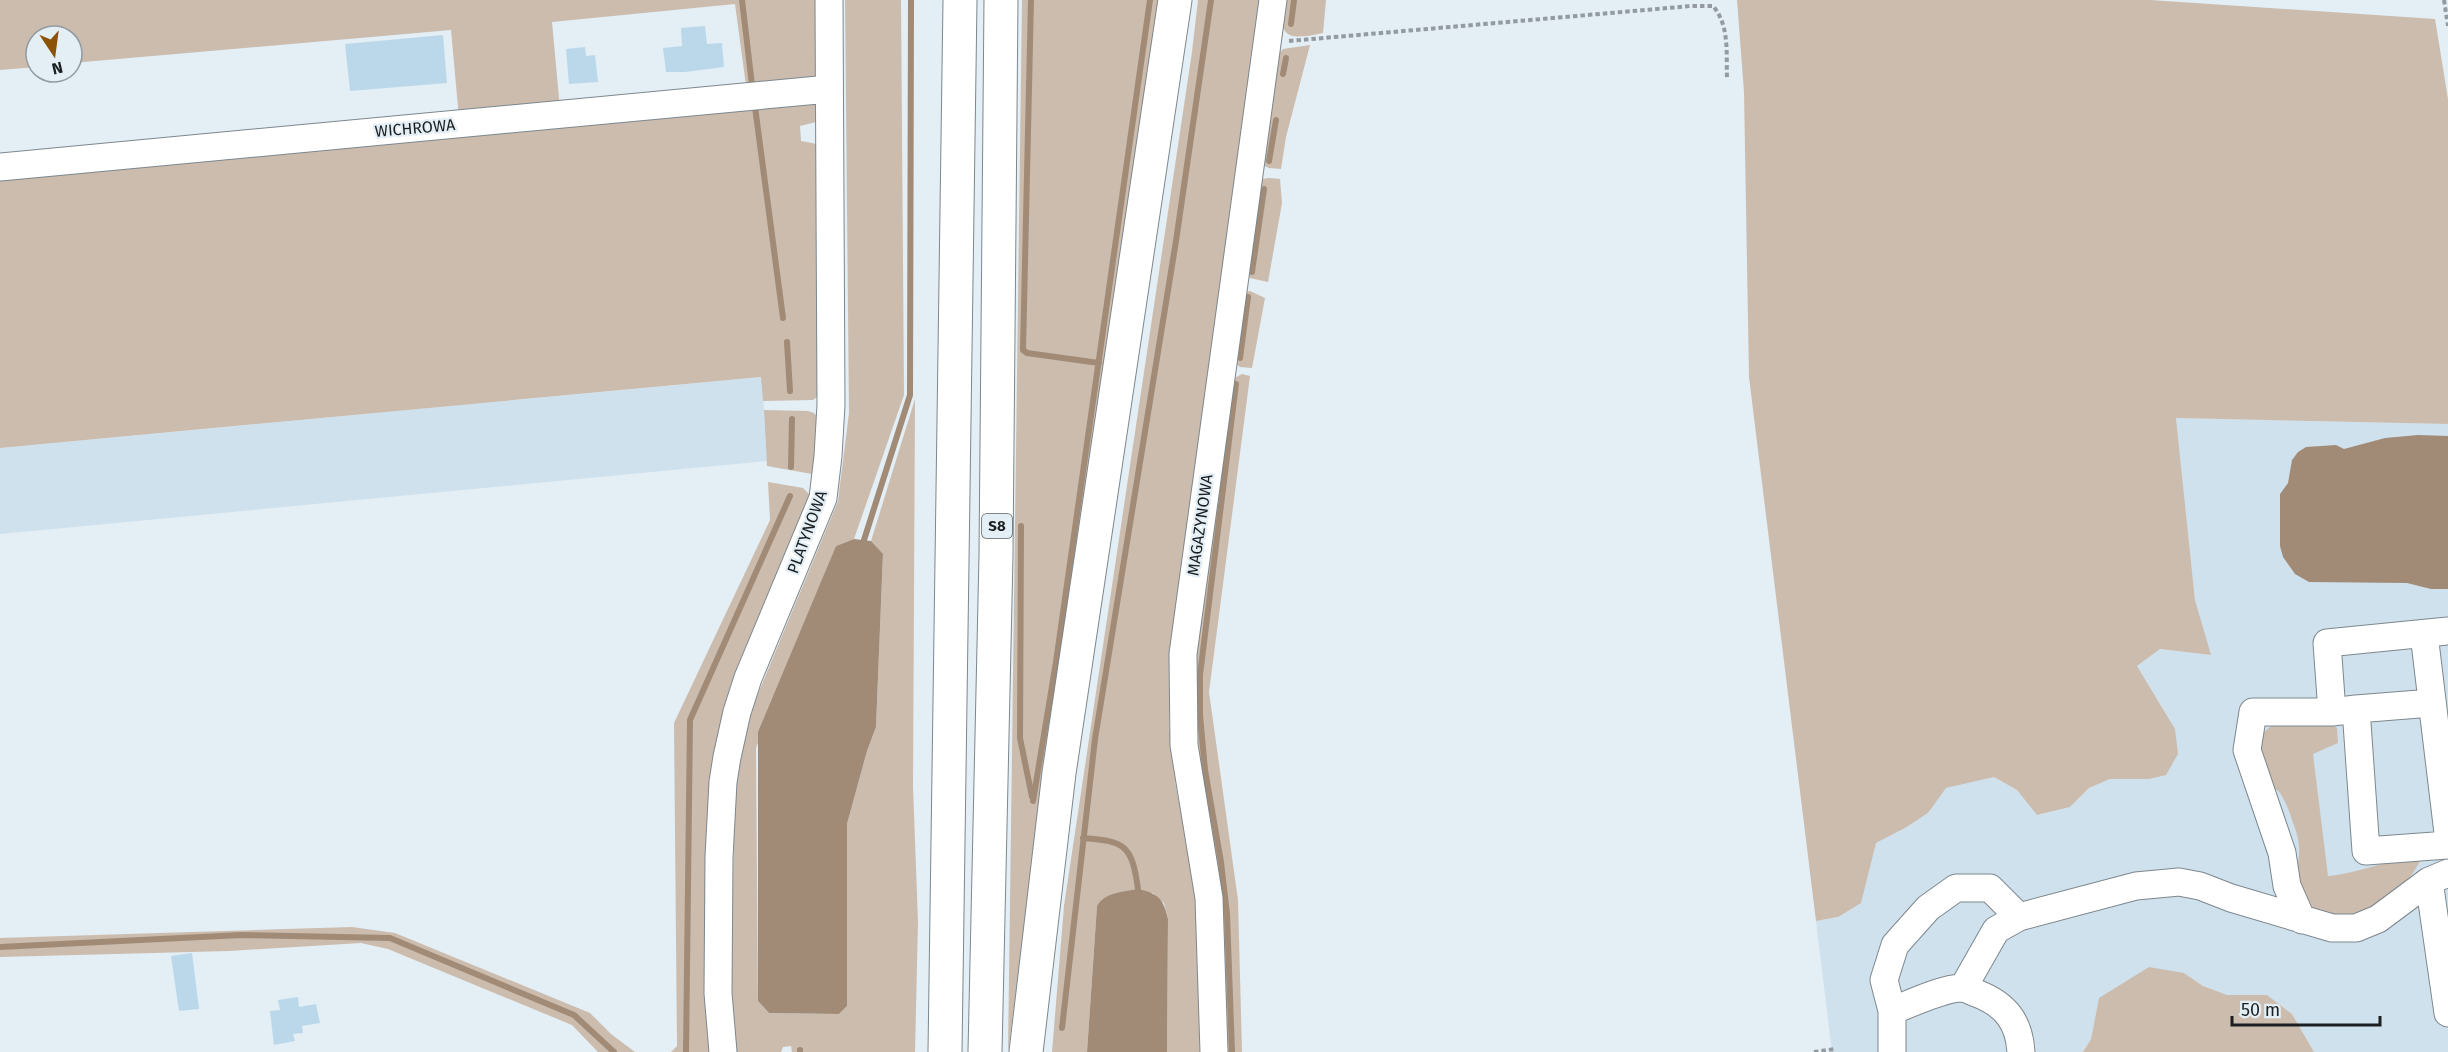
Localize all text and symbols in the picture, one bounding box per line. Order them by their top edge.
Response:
north arrow [24,24,84,84]
text: N [50,58,65,79]
street label: WICHROWA [374,115,457,141]
street label: MAGAZYNOWA [1183,472,1217,577]
street label: PLATYNOWA [783,487,831,576]
road number: S8 [982,514,1012,538]
scale bar [2232,989,2380,1027]
text: 50 m [2241,999,2280,1021]

